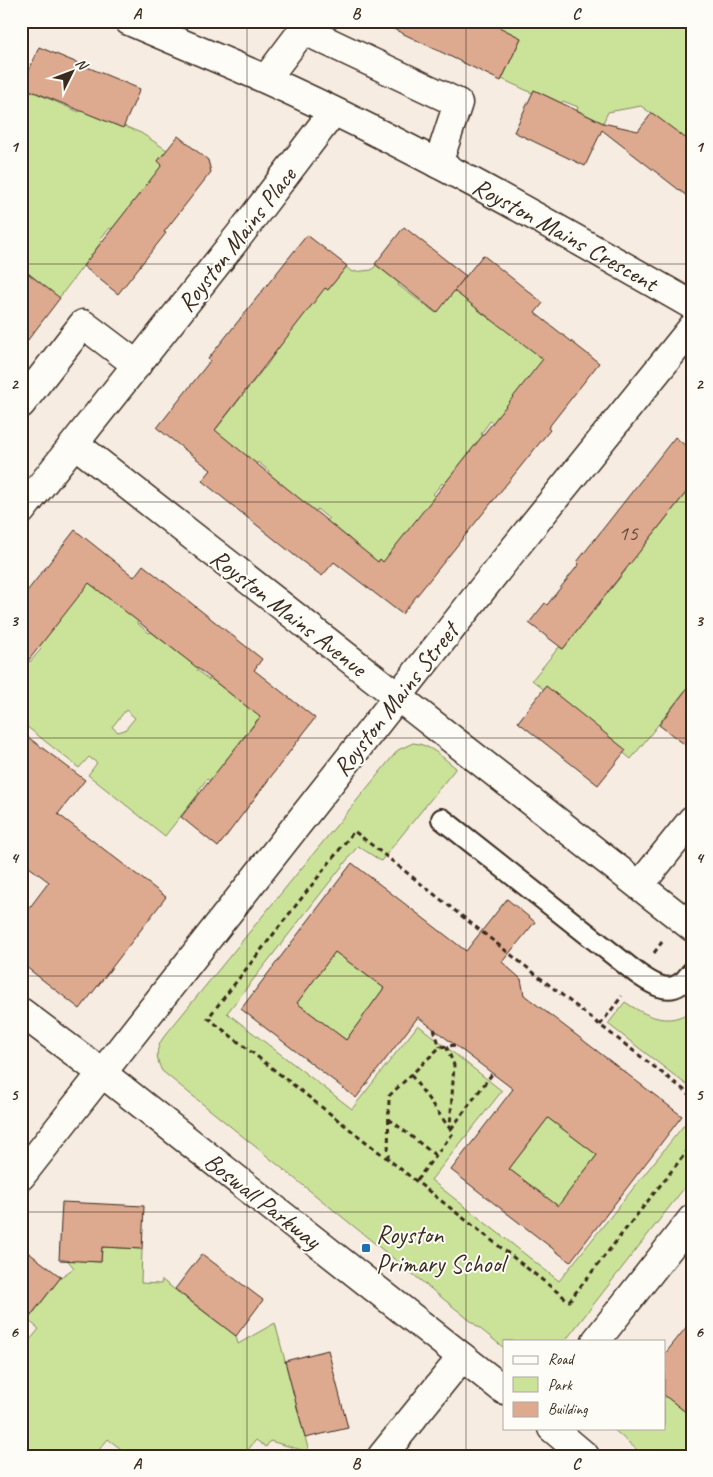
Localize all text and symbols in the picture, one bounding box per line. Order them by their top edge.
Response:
text: A [133,4,143,24]
text: B [352,4,362,24]
text: C [572,4,582,24]
north arrow [48,48,98,98]
text: N [72,55,92,74]
text: 1 [10,137,19,157]
text: 1 [695,137,704,157]
street label: Royston Mains Place [170,159,304,318]
street label: Royston Mains Crescent [467,170,666,300]
text: 2 [10,374,19,394]
text: 2 [695,374,704,394]
house number: 15 [618,519,639,547]
street label: Royston Mains Avenue [204,542,374,685]
text: 3 [10,611,19,631]
text: 3 [695,611,704,631]
street label: Royston Mains Street [326,614,468,783]
text: 4 [10,848,19,868]
text: 4 [695,848,704,868]
text: 5 [11,1085,20,1105]
text: 5 [696,1085,705,1105]
street label: Boswall Parkway [198,1145,328,1257]
place label: Royston Primary School [376,1219,509,1280]
marker: Royston Primary School [360,1242,372,1254]
text: 6 [10,1322,19,1342]
text: 6 [695,1322,704,1342]
legend [503,1340,666,1430]
text: Road [548,1350,575,1369]
text: Park [548,1376,573,1395]
text: Building [548,1400,588,1419]
text: A [133,1454,143,1474]
text: B [352,1454,362,1474]
text: C [572,1454,582,1474]

